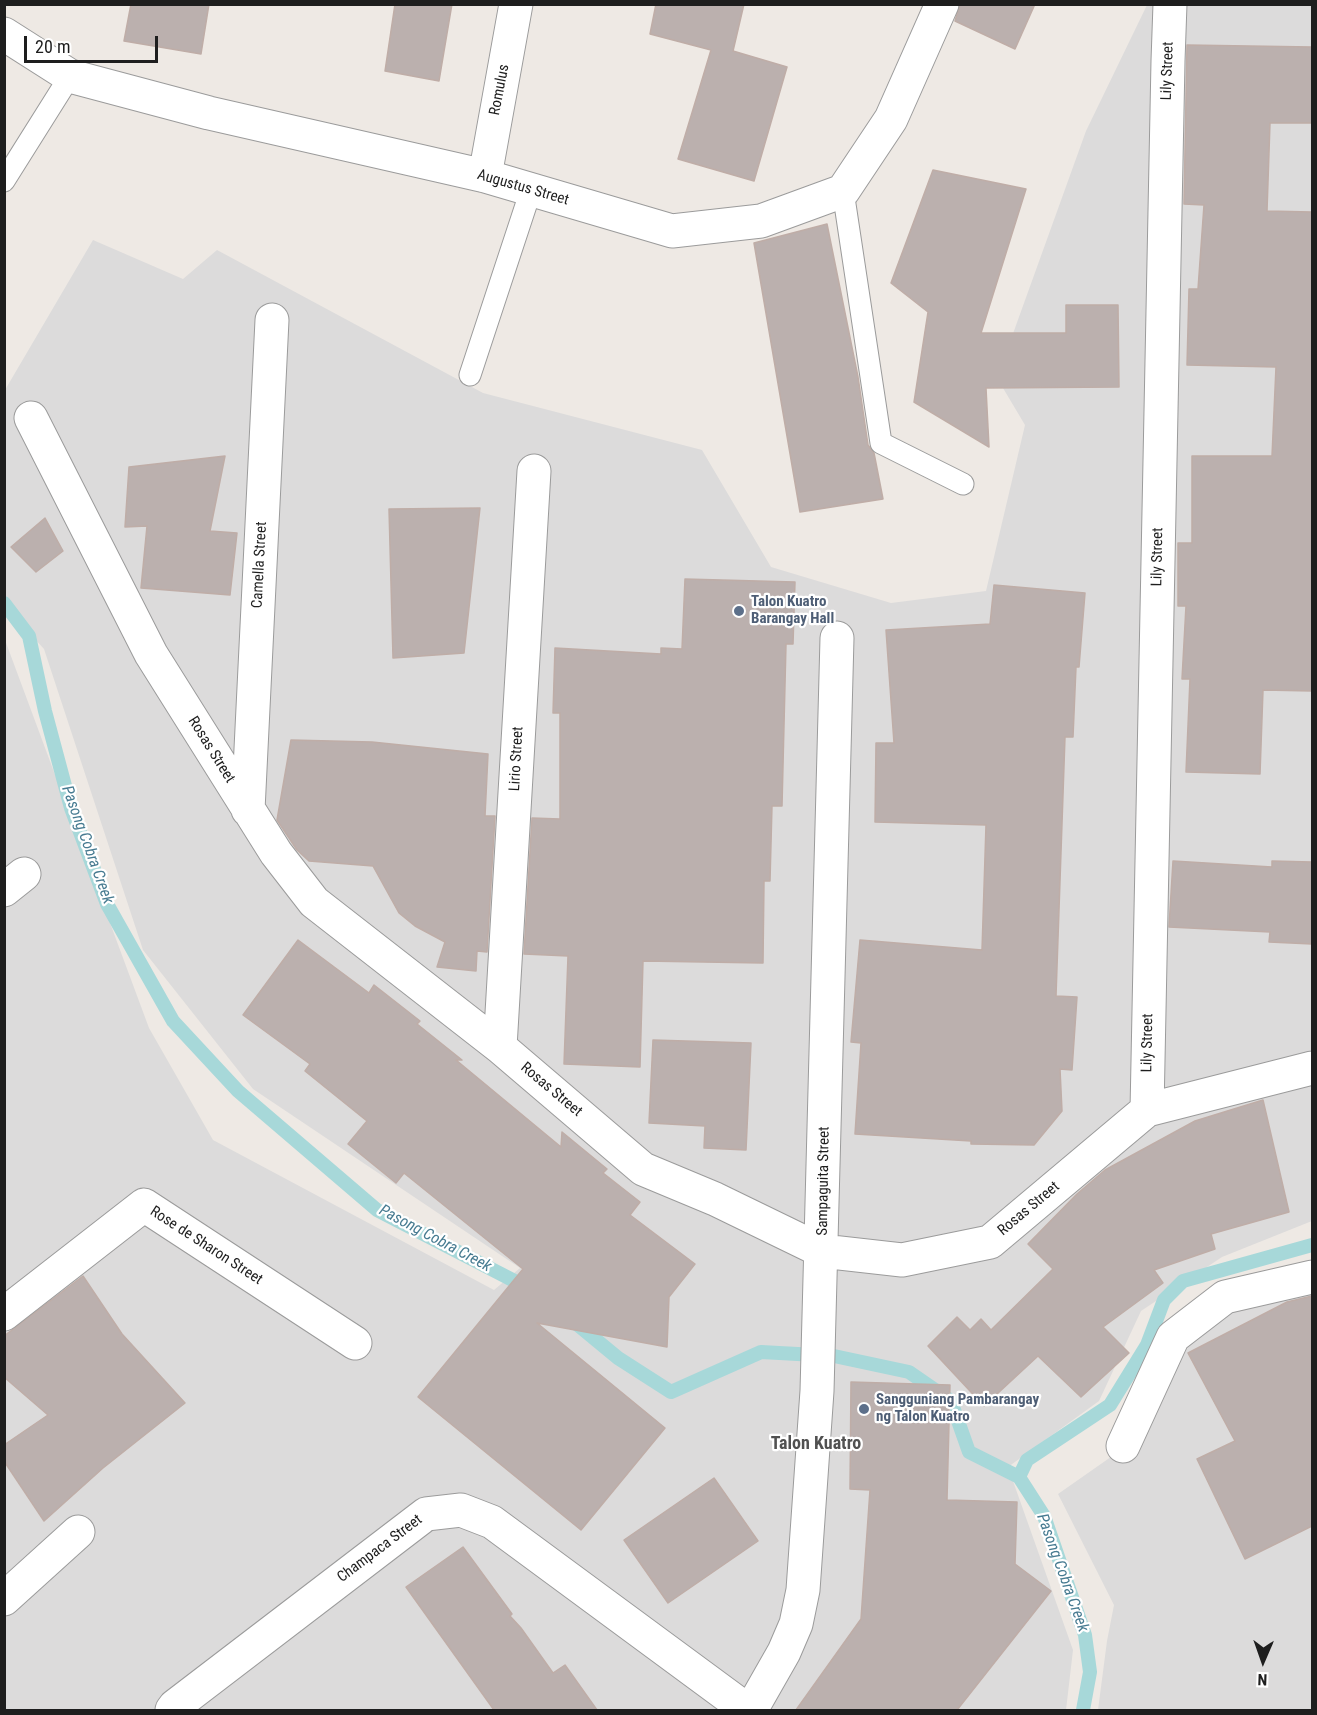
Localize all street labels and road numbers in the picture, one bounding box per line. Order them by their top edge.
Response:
street label: Lily Street [1158,41,1178,101]
street label: Romulus [486,63,514,117]
street label: Augustus Street [475,166,571,210]
street label: Camella Street [249,521,271,609]
street label: Lily Street [1148,527,1168,587]
street label: Rosas Street [184,713,238,787]
street label: Lirio Street [506,726,528,792]
street label: Lily Street [1138,1013,1158,1073]
street label: Rosas Street [517,1059,585,1121]
street label: Sampaguita Street [814,1126,834,1236]
street label: Rosas Street [995,1178,1063,1240]
street label: Rose de Sharon Street [146,1203,266,1289]
street label: Champaca Street [334,1511,426,1587]

